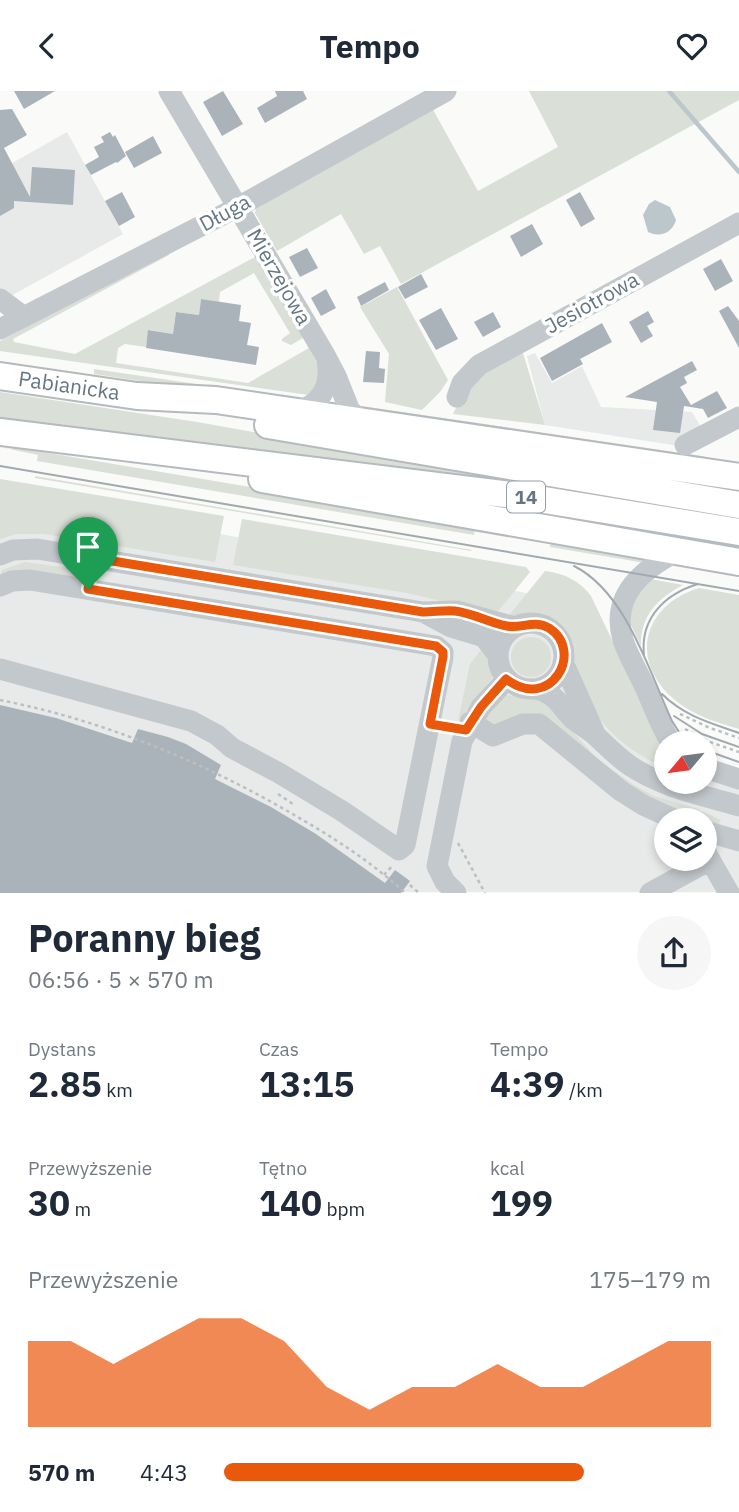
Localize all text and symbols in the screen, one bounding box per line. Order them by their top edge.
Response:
text: Tempo [319,25,420,67]
icon: back [28,27,66,65]
icon: heart [673,27,711,65]
street label: Długa [194,187,255,237]
street label: Mierzejowa [241,223,319,330]
street label: Jesiotrowa [540,265,643,339]
street label: Pabianicka [17,364,122,406]
road number: 14 [507,481,545,513]
pin [58,517,118,589]
icon: arrive [69,528,107,566]
north arrow [654,731,718,795]
map controls [654,731,717,871]
button: layers [654,808,717,871]
text: Poranny bieg [28,913,261,962]
button: share [637,916,711,990]
text: 06:56 · 5 × 570 m [28,964,214,994]
text: Dystans [28,1037,96,1061]
text: Czas [259,1037,299,1061]
text: Tempo [490,1037,548,1061]
text: 2.85 [28,1061,102,1107]
text: 13:15 [259,1061,355,1107]
text: 4:39 [490,1061,565,1107]
text: km [102,1078,133,1102]
text: /km [565,1078,603,1102]
text: Przewyższenie [28,1156,152,1180]
text: Tętno [259,1156,307,1180]
text: kcal [490,1156,525,1180]
text: 30 [28,1180,70,1226]
text: 140 [259,1180,322,1226]
text: 199 [490,1180,553,1226]
text: m [70,1197,91,1221]
text: bpm [322,1197,365,1221]
text: Przewyższenie [28,1264,178,1294]
text: 175–179 m [589,1264,711,1294]
text: 570 m [28,1457,95,1487]
text: 4:43 [140,1457,188,1487]

